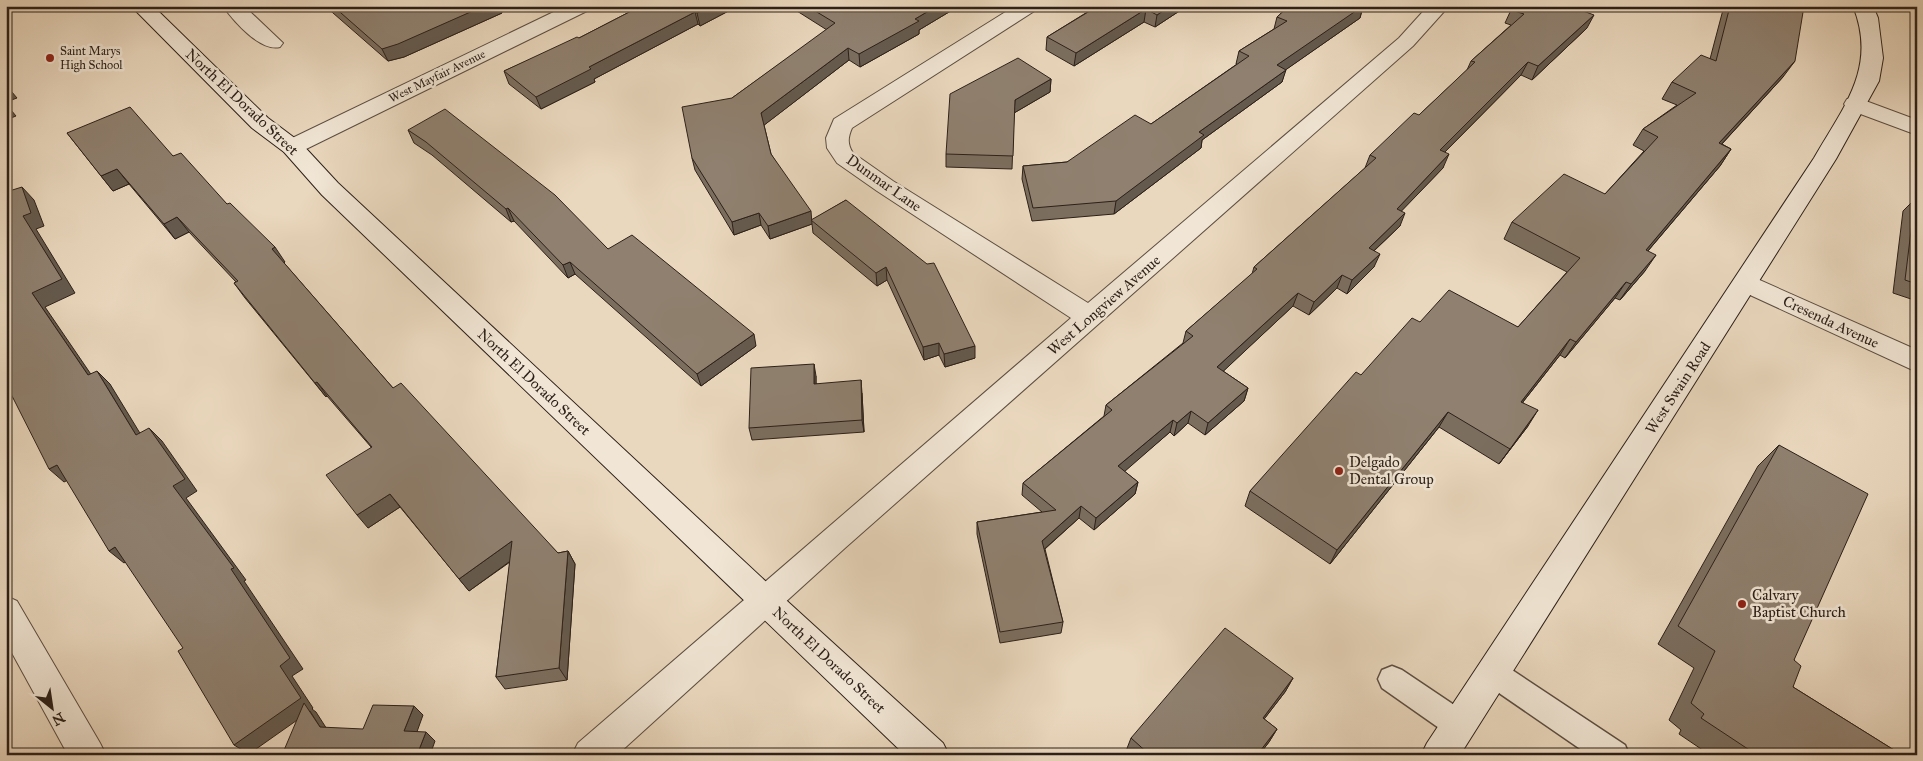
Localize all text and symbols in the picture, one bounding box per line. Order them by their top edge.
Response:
place label: Saint Marys High School [60,44,123,73]
street label: North El Dorado Street [182,45,303,159]
street label: West Mayfair Avenue [386,47,488,105]
marker: Saint Marys High School [44,52,56,64]
street label: Dunmar Lane [843,151,925,215]
street label: West Longview Avenue [1044,251,1164,359]
street label: Cresenda Avenue [1780,292,1882,352]
street label: North El Dorado Street [474,325,595,439]
street label: West Swain Road [1642,338,1715,437]
place label: Delgado Dental Group [1349,453,1434,488]
marker: Delgado Dental Group [1333,465,1345,477]
place label: Calvary Baptist Church [1752,586,1847,621]
marker: Calvary Baptist Church [1736,598,1748,610]
street label: North El Dorado Street [769,603,890,717]
north arrow [28,684,78,734]
text: N [49,708,68,729]

